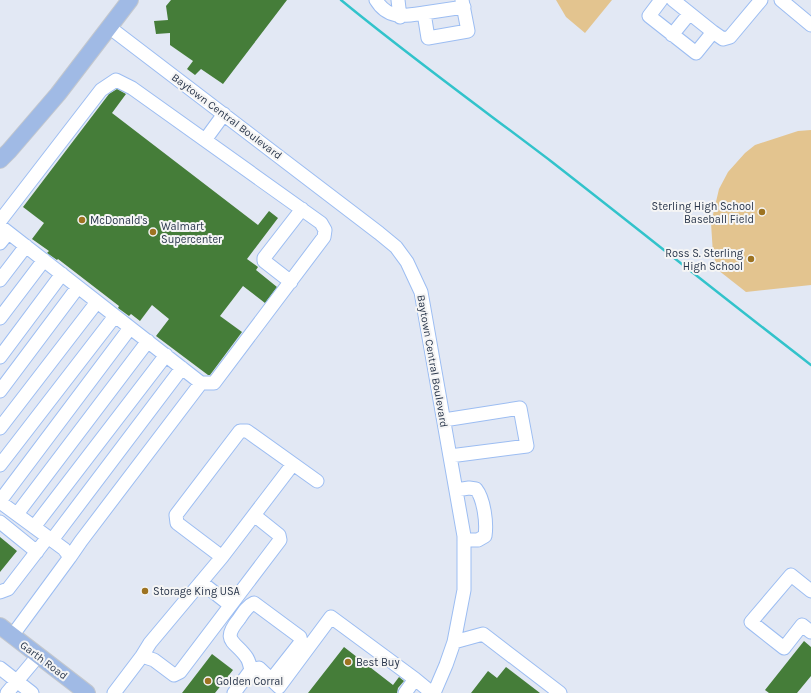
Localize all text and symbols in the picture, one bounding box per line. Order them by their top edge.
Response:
street label: Baytown Central Boulevard [169,71,284,162]
place label: Sterling High School Baseball Field [652,200,754,226]
marker: Sterling High School Baseball Field [757,207,767,217]
place label: McDonald's [90,214,148,227]
marker: McDonald's [77,215,87,225]
place label: Walmart Supercenter [161,220,222,246]
marker: Walmart Supercenter [148,227,158,237]
place label: Ross S. Sterling High School [665,247,744,273]
marker: Ross S. Sterling High School [746,254,756,264]
street label: Baytown Central Boulevard [414,294,451,428]
place label: Storage King USA [153,585,241,598]
marker: Storage King USA [140,586,150,596]
street label: Garth Road [17,638,70,682]
place label: Best Buy [356,656,400,669]
marker: Best Buy [343,657,353,667]
place label: Golden Corral [216,675,283,688]
marker: Golden Corral [203,676,213,686]

